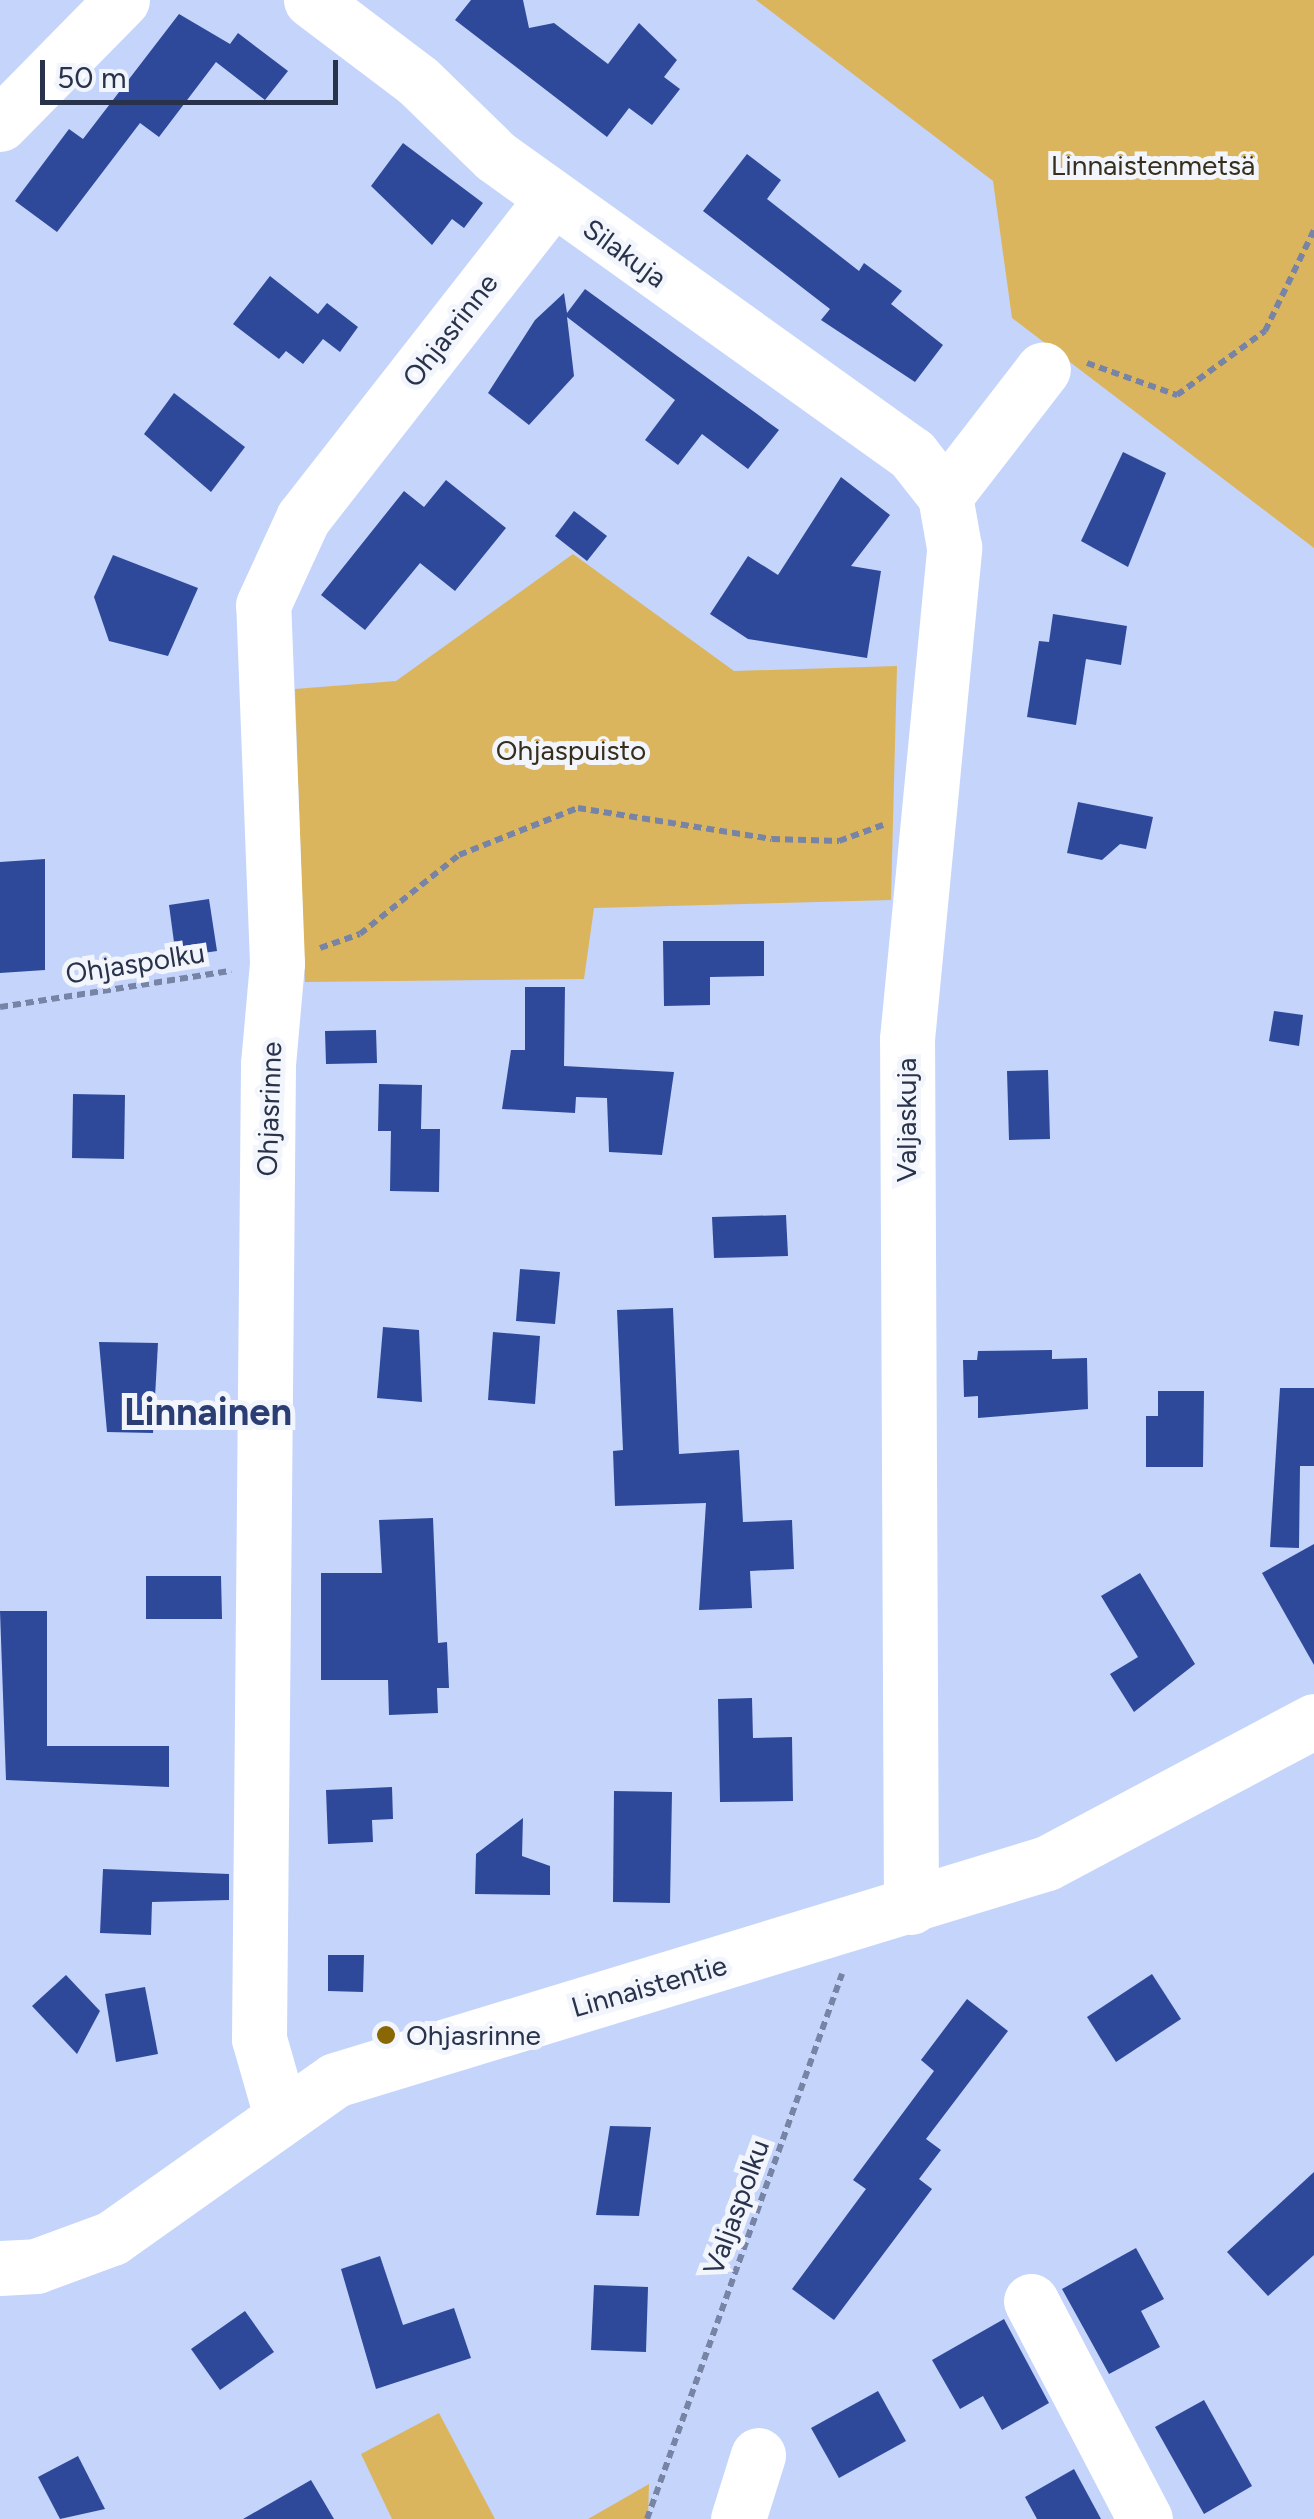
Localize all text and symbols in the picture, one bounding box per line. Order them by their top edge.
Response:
scale bar [45,40,342,102]
text: 50 m [57,59,126,96]
park label: Linnaistenmetsä [1051,148,1255,182]
street label: Silakuja [577,211,673,295]
street label: Ohjasrinne [395,267,505,393]
park label: Ohjaspuisto [496,733,646,767]
street label: Ohjaspolku [63,935,207,991]
street label: Ohjasrinne [250,1041,288,1177]
street label: Valjaskuja [889,1058,923,1182]
district label: Linnainen [124,1390,292,1436]
street label: Linnaistentie [568,1948,730,2024]
place label: Ohjasrinne [406,2018,541,2052]
marker: Ohjasrinne [375,2024,397,2046]
street label: Valjaspolku [696,2135,776,2279]

